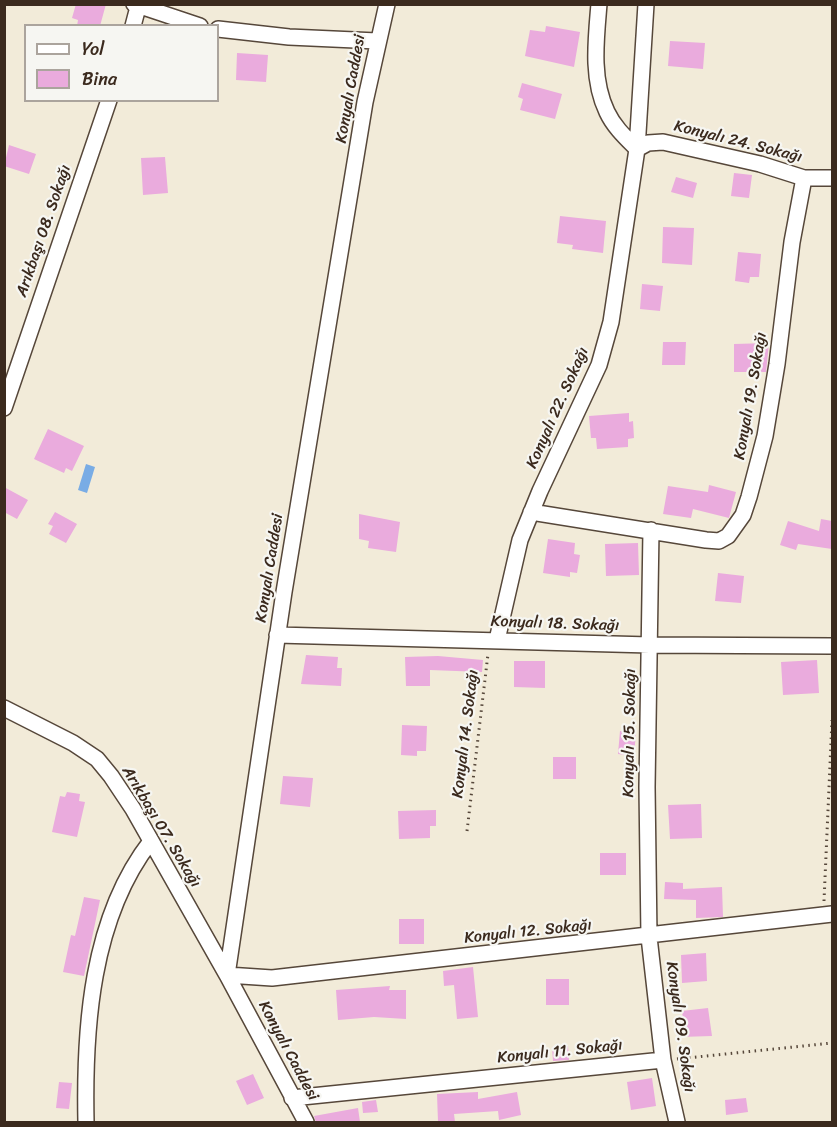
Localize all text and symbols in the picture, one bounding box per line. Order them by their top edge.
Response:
legend [24,24,219,102]
text: Yol [82,33,104,65]
street label: Konyalı Caddesi [332,33,370,145]
text: Bina [82,63,117,95]
street label: Konyalı 24. Sokağı [672,117,804,167]
street label: Arıkbaşı 08. Sokağı [12,162,76,300]
street label: Konyalı 19. Sokağı [730,331,772,461]
street label: Konyalı 22. Sokağı [523,344,593,472]
street label: Konyalı Caddesi [252,512,288,624]
street label: Konyalı 18. Sokağı [490,612,620,636]
street label: Konyalı 15. Sokağı [619,668,641,798]
street label: Konyalı 14. Sokağı [449,669,483,799]
street label: Arıkbaşı 07. Sokağı [117,763,205,891]
street label: Konyalı 12. Sokağı [463,916,593,948]
street label: Konyalı 09. Sokağı [661,960,699,1094]
street label: Konyalı Caddesi [254,998,322,1104]
street label: Konyalı 11. Sokağı [496,1036,624,1068]

